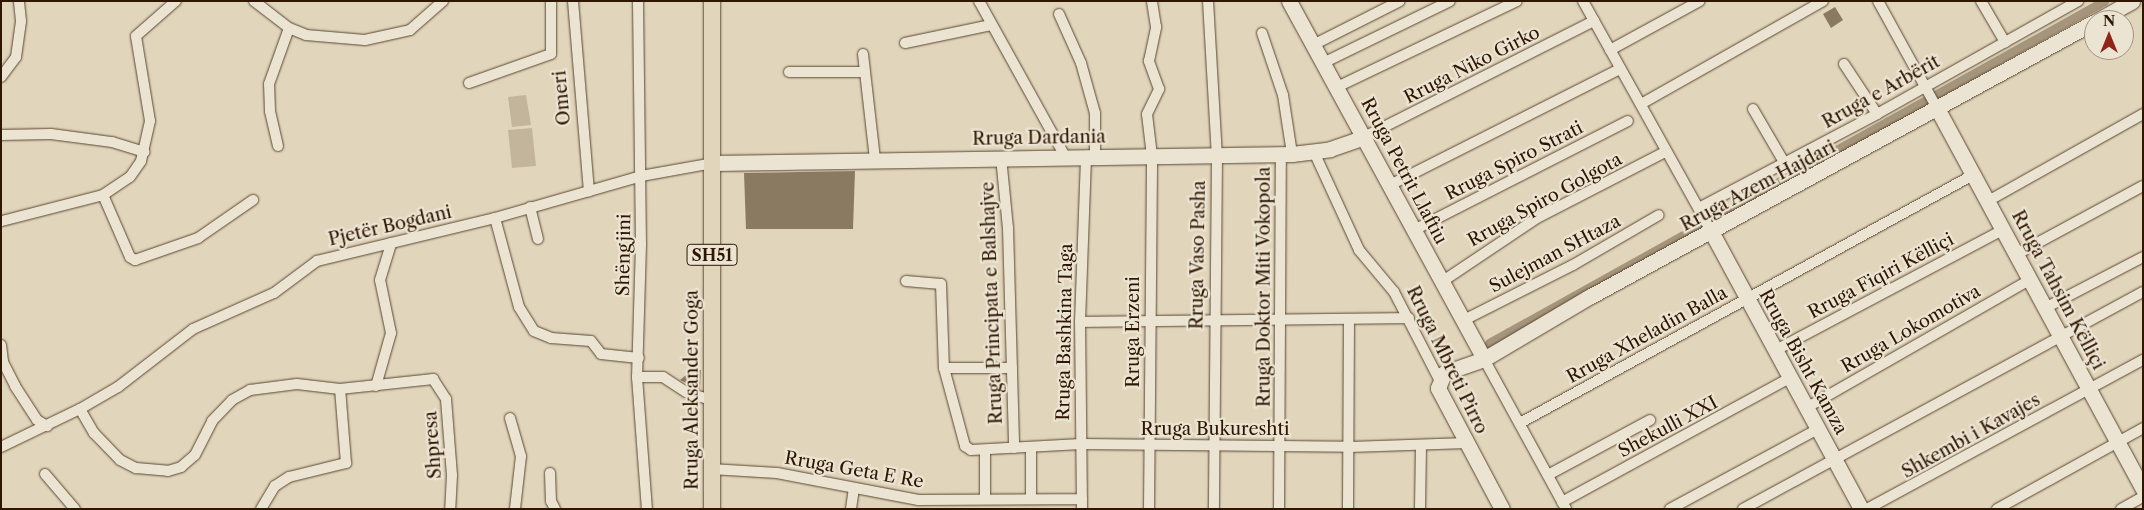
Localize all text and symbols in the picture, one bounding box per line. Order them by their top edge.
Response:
north arrow [2084,10,2134,60]
text: N [2103,12,2115,30]
street label: Rruga Niko Girko [1400,21,1544,109]
street label: Rruga e Arbërit [1818,51,1944,133]
street label: Omeri [549,70,575,126]
street label: Rruga Petrit Llaftiu [1356,94,1452,248]
street label: Rruga Spiro Strati [1441,117,1587,205]
street label: Rruga Dardania [972,126,1106,150]
street label: Rruga Azem Hajdari [1676,136,1840,236]
street label: Rruga Spiro Golgota [1464,149,1626,251]
street label: Rruga Doktor Miti Vokopola [1253,166,1275,408]
street label: Rruga Vaso Pasha [1186,180,1210,330]
street label: Rruga Principata e Balshajve [977,181,1007,425]
street label: Pjetër Bogdani [326,201,454,251]
street label: Rruga Tahsim Këlliçi [2007,206,2109,374]
street label: Sulejman SHtaza [1486,210,1624,298]
street label: Shëngjini [612,214,636,296]
street label: Rruga Fiqiri Këlliçi [1805,228,1957,324]
road number: SH51 [686,242,738,268]
street label: Rruga Bashkina Taga [1053,243,1077,421]
street label: Rruga Erzeni [1122,276,1144,388]
street label: Rruga Lokomotiva [1837,280,1985,378]
street label: Rruga Mbreti Pirro [1402,282,1492,438]
street label: Rruga Xheladin Balla [1563,282,1731,388]
street label: Rruga Bisht Kamza [1754,286,1852,438]
street label: Rruga Aleksander Goga [681,289,703,491]
street label: Shkembi i Kavajes [1898,389,2044,483]
street label: Shekulli XXI [1615,392,1721,462]
street label: Shpresa [420,410,446,480]
street label: Rruga Bukureshti [1140,418,1290,440]
street label: Rruga Geta E Re [783,447,925,493]

